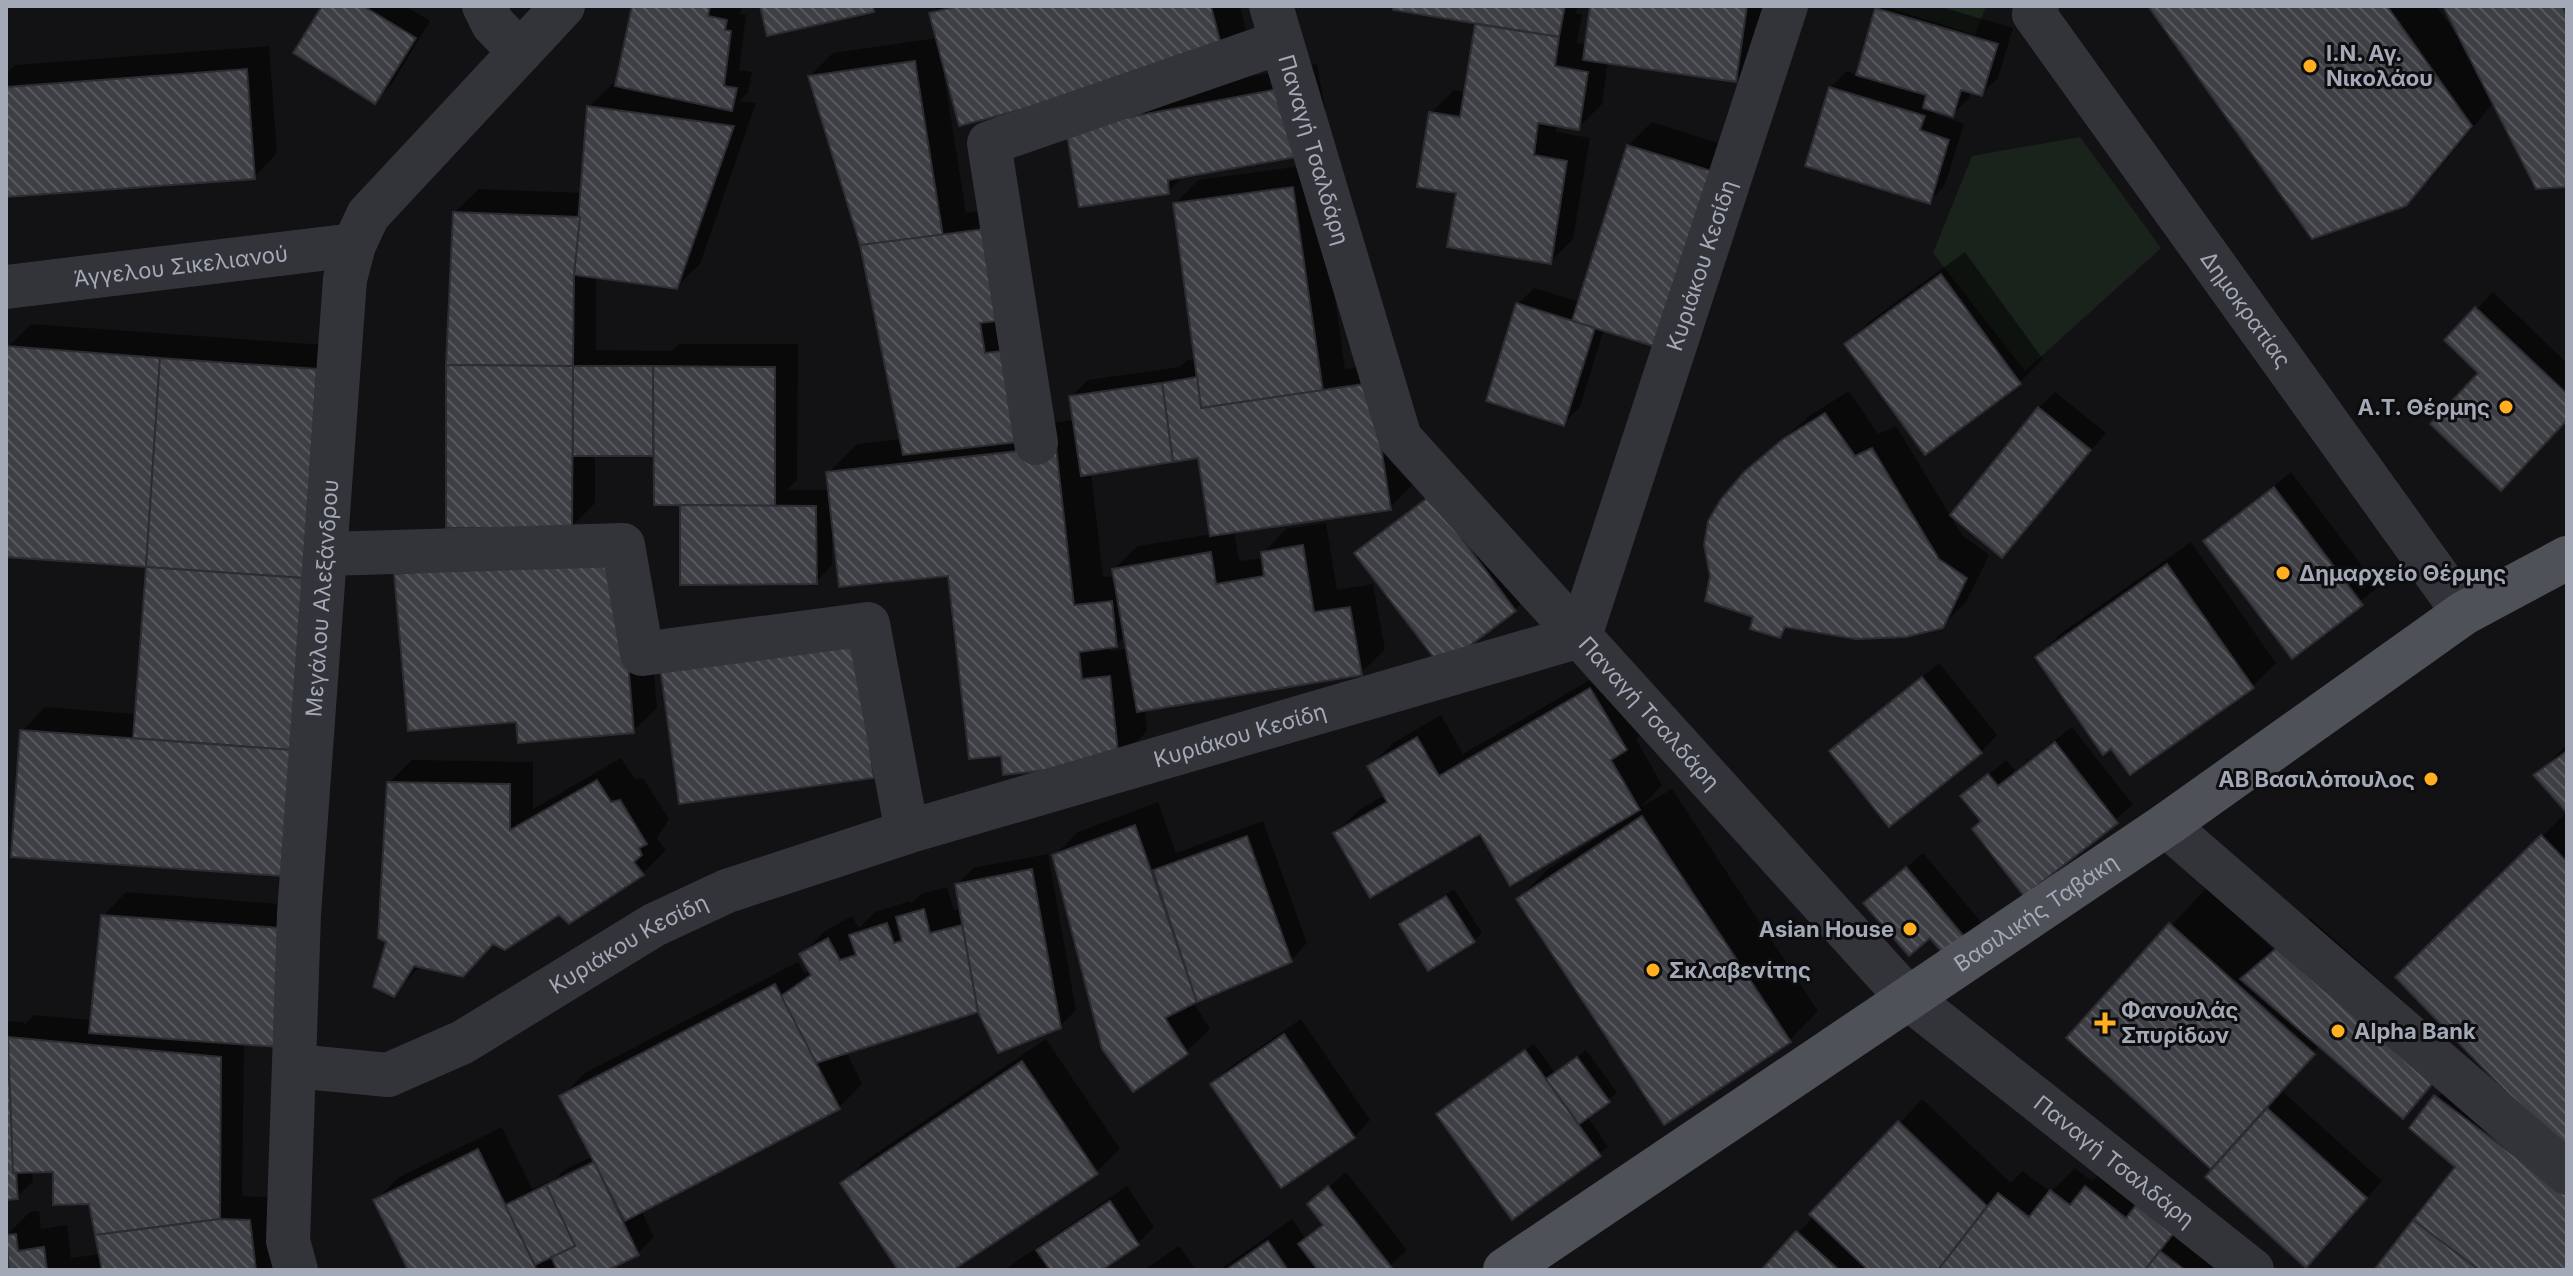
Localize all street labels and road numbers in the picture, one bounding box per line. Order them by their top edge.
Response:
street label: Παναγή Τσαλδάρη [1273,51,1355,248]
street label: Κυριάκου Κεσίδη [1661,177,1741,354]
street label: Άγγελου Σικελιανού [72,240,289,292]
street label: Δημοκρατίας [2195,246,2297,373]
street label: Μεγάλου Αλεξάνδρου [300,478,343,718]
street label: Παναγή Τσαλδάρη [1573,631,1725,795]
street label: Κυριάκου Κεσίδη [1151,698,1329,772]
street label: Βασιλικής Ταβάκη [1949,848,2123,977]
street label: Κυριάκου Κεσίδη [544,889,712,999]
street label: Παναγή Τσαλδάρη [2029,1090,2200,1233]

